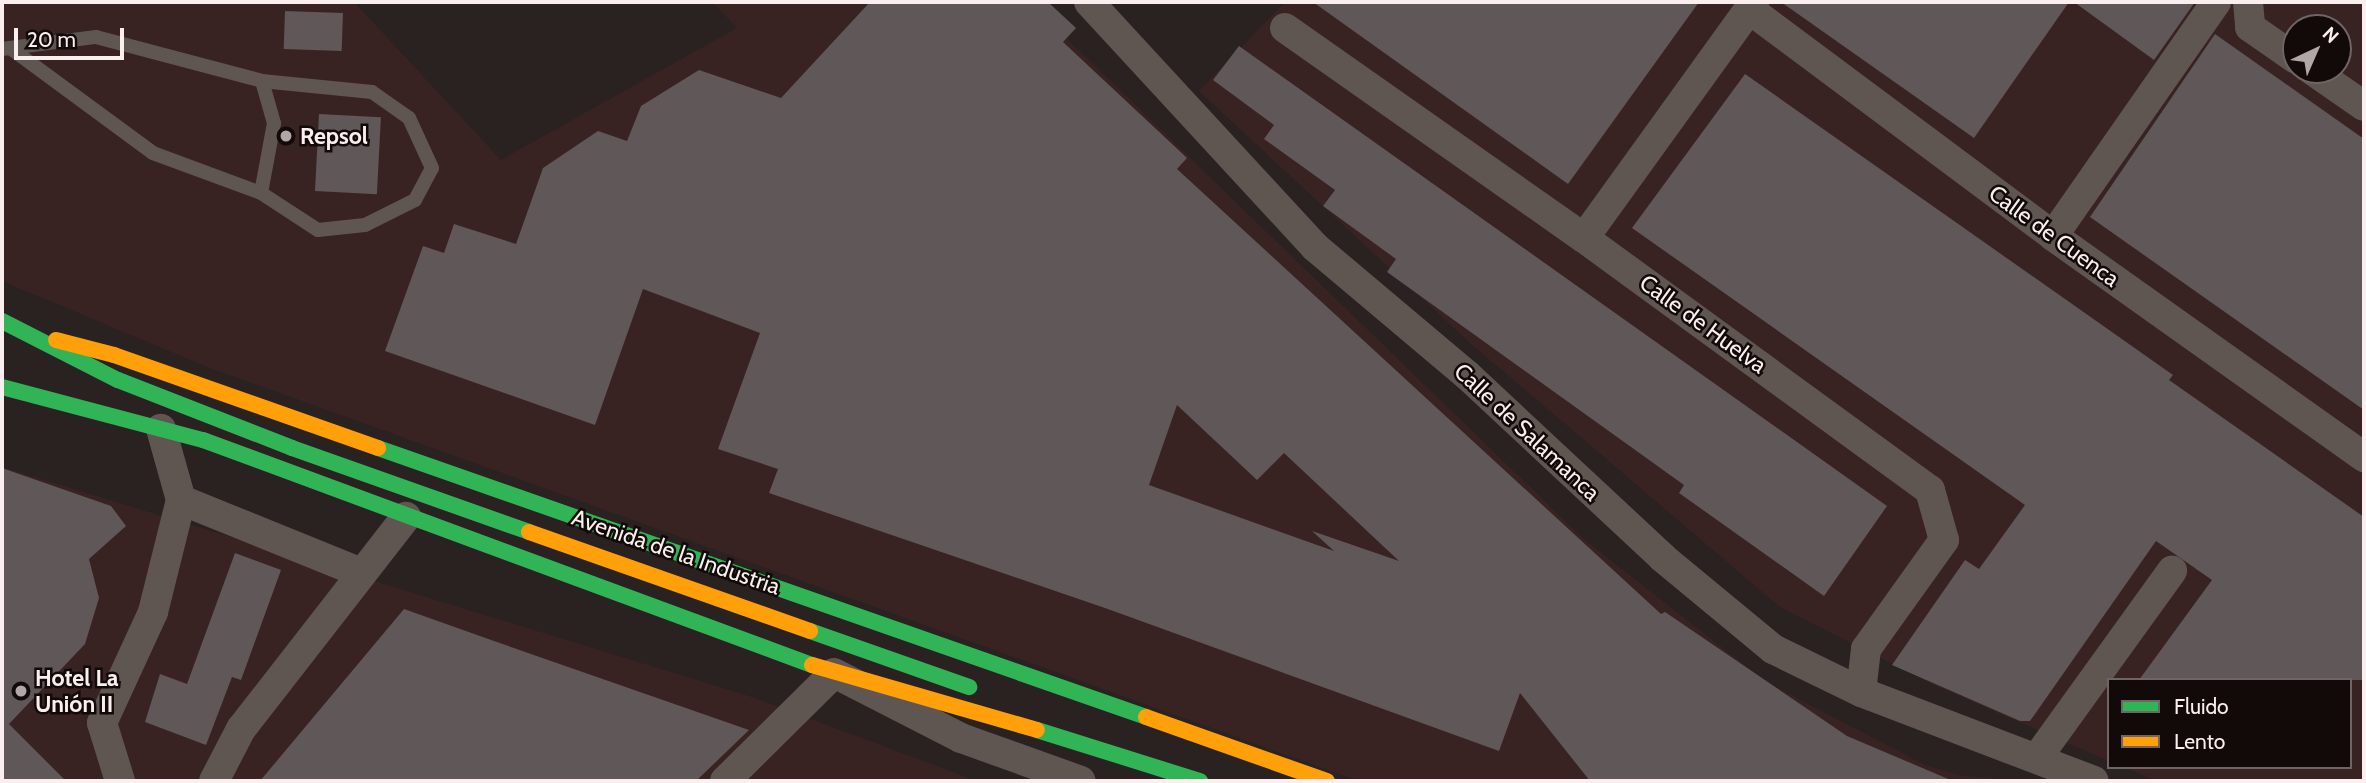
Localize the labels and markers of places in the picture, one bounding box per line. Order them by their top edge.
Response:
place label: Repsol [300,122,368,150]
marker: Repsol [278,128,294,144]
place label: Hotel La Unión II [35,664,118,718]
marker: Hotel La Unión II [13,683,29,699]

